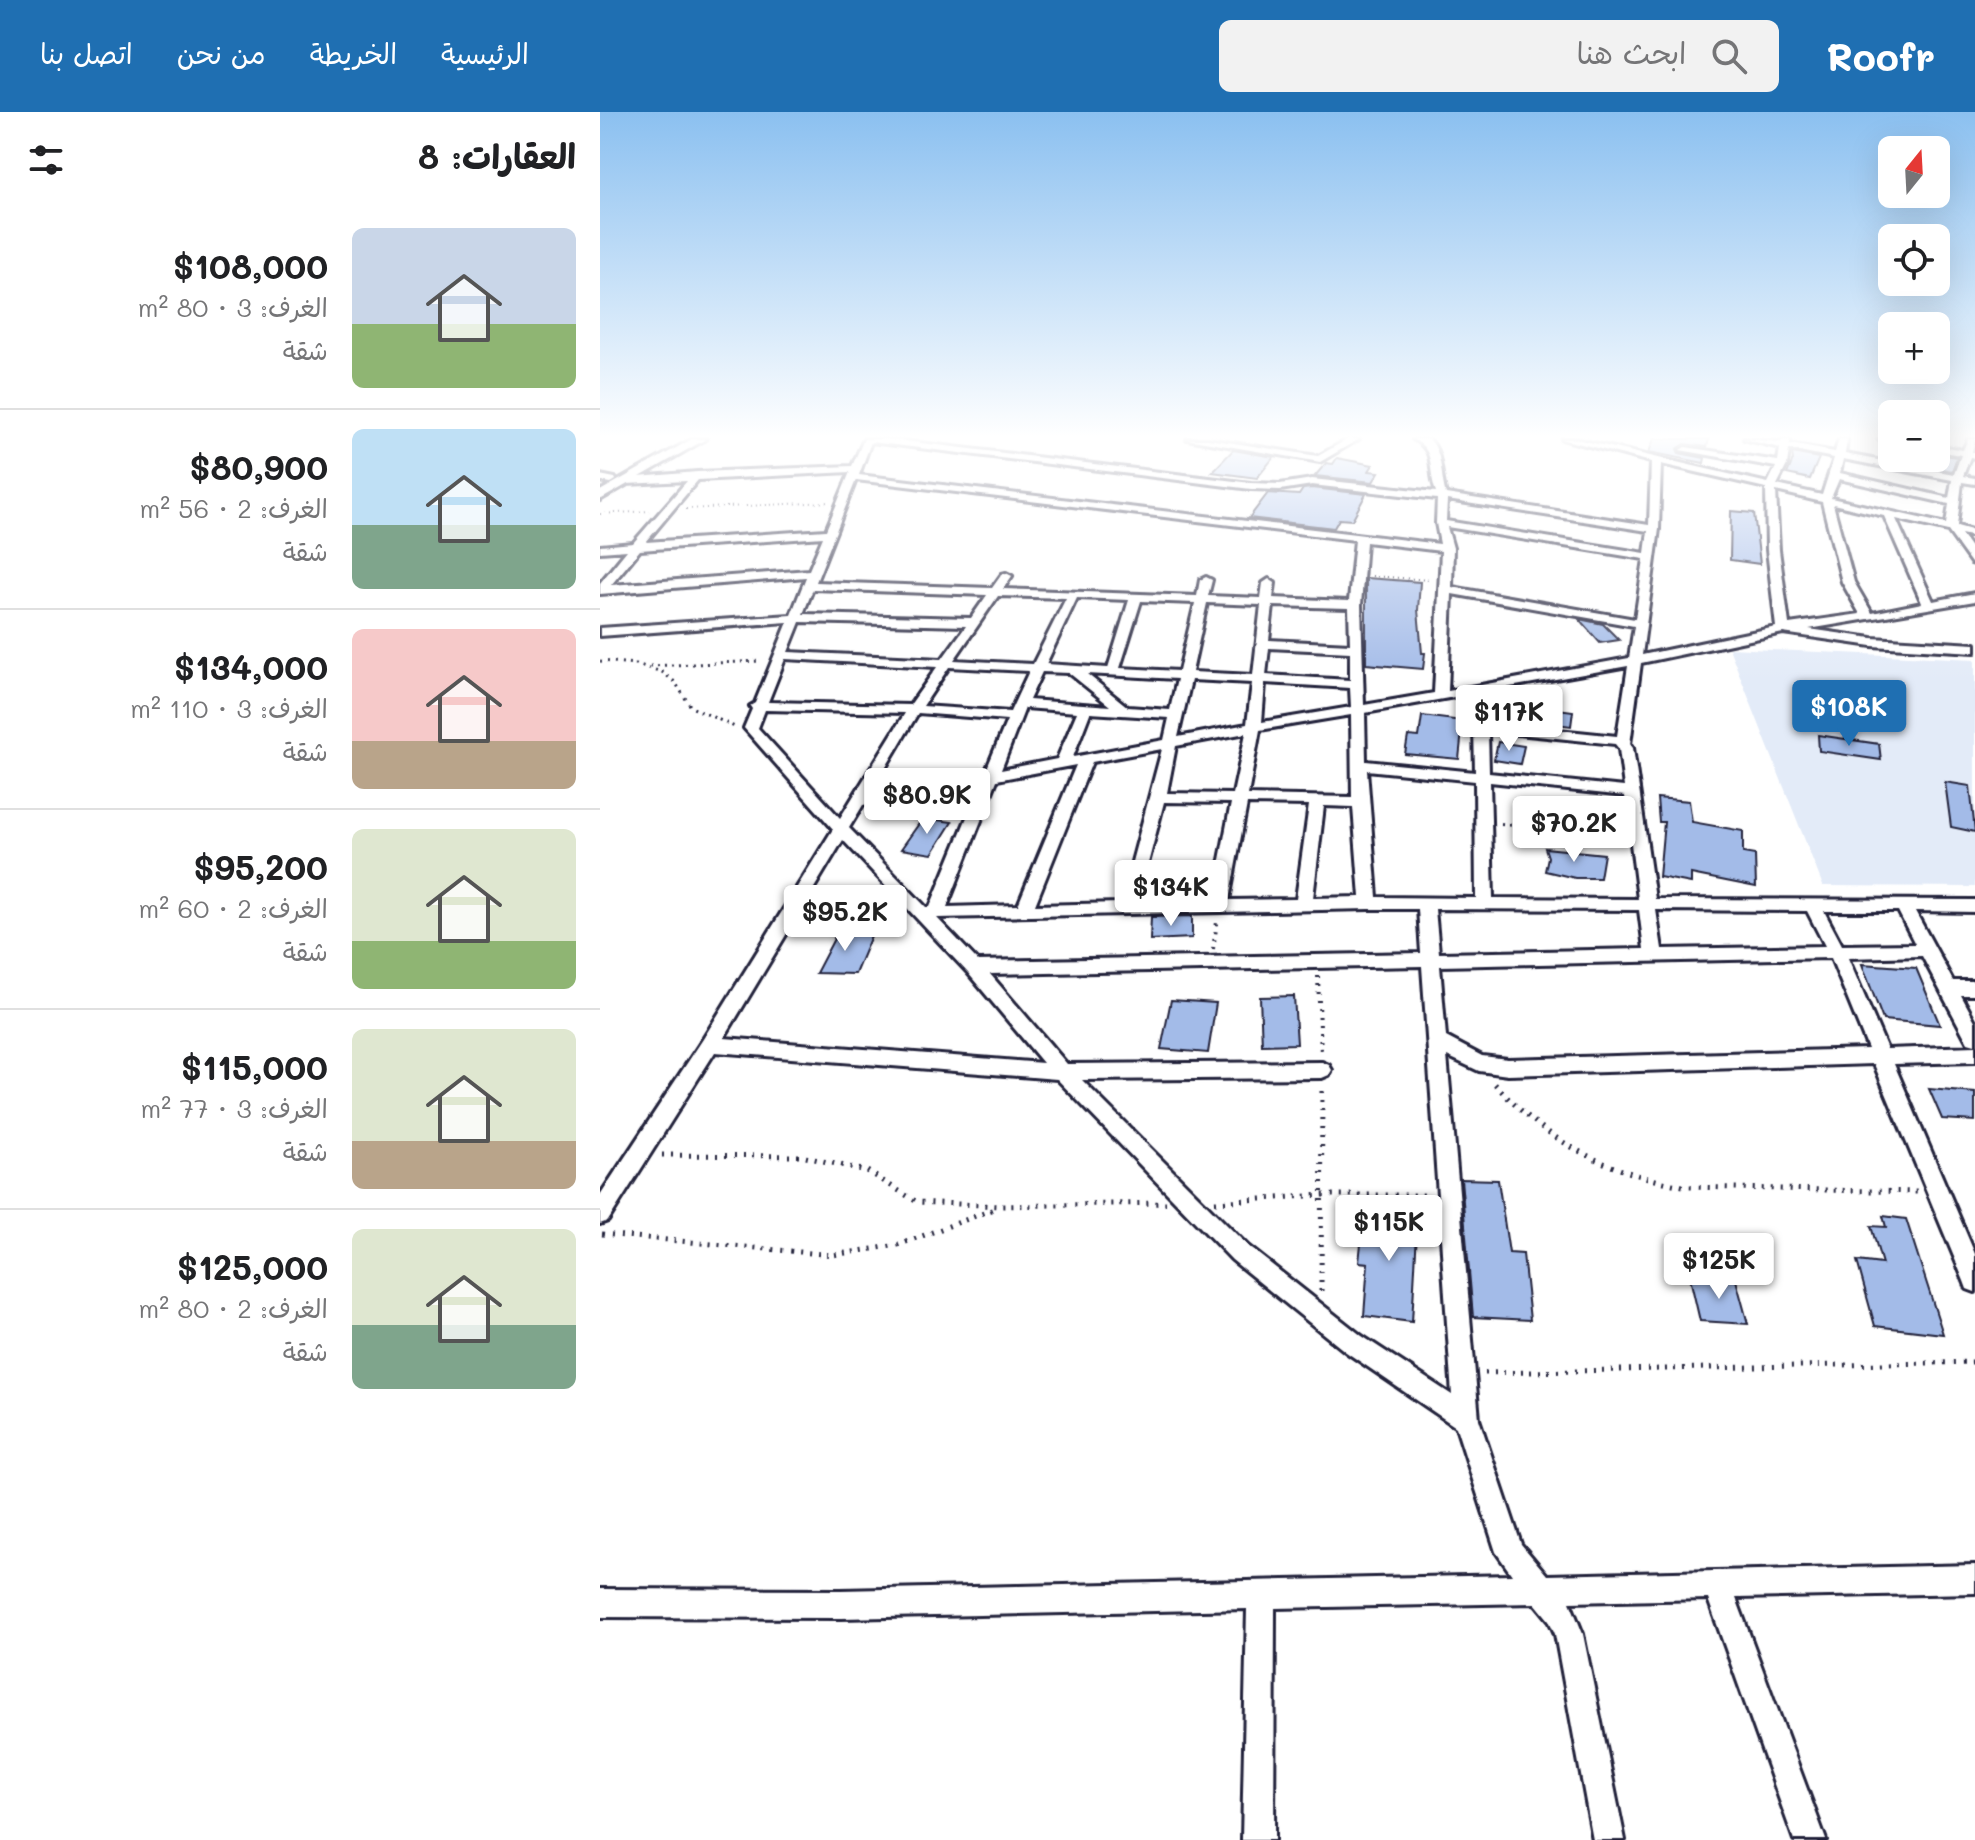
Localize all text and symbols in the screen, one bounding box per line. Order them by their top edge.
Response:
search box [1219,20,1779,92]
text: Roofr [1827,31,1935,81]
text: ابحث هنا [1577,32,1687,72]
icon: search [1707,34,1751,78]
text: اتصل بنا [40,35,133,71]
text: من نحن [177,35,266,71]
text: الخريطة [310,35,397,71]
text: الرئيسية [441,35,529,71]
text: العقارات: 8 [418,133,576,178]
north arrow [1878,136,1950,208]
map controls [1878,136,1950,472]
icon: filters [24,138,68,182]
button: locate [1878,224,1950,296]
text: $108,000 [173,243,328,288]
icon: home [416,260,512,356]
text: الغرف: 3 · 80 m² [138,290,328,324]
button: + [1878,312,1950,384]
text: شقة [283,333,328,367]
button: − [1878,400,1950,472]
text: $80,900 [189,444,328,489]
icon: home [416,461,512,557]
text: الغرف: 2 · 56 m² [139,491,328,525]
text: شقة [283,534,328,568]
text: $134,000 [174,644,328,689]
icon: home [416,661,512,757]
pin: $108K [1793,680,1905,748]
pin: $117K [1453,685,1565,753]
text: $108K [1810,689,1888,723]
text: الغرف: 3 · 110 m² [130,691,328,725]
text: $117K [1474,694,1544,728]
text: شقة [283,734,328,768]
pin: $80.9K [862,768,992,836]
text: $80.9K [882,777,972,811]
pin: $70.2K [1509,796,1639,864]
text: $70.2K [1531,805,1617,839]
text: $95,200 [194,844,328,889]
pin: $134K [1115,860,1227,928]
icon: home [416,861,512,957]
text: $134K [1133,869,1209,903]
pin: $95.2K [780,885,910,953]
text: الغرف: 2 · 60 m² [139,891,328,925]
text: $95.2K [802,894,888,928]
text: شقة [283,934,328,968]
text: $115,000 [181,1044,328,1089]
icon: home [416,1061,512,1157]
text: الغرف: 3 · 77 m² [141,1091,328,1125]
text: شقة [283,1134,328,1168]
pin: $115K [1333,1195,1445,1263]
text: $115K [1353,1204,1425,1238]
pin: $125K [1663,1233,1775,1301]
text: $125K [1682,1242,1756,1276]
text: $125,000 [177,1244,328,1289]
icon: home [416,1261,512,1357]
text: الغرف: 2 · 80 m² [139,1291,328,1325]
text: شقة [283,1334,328,1368]

